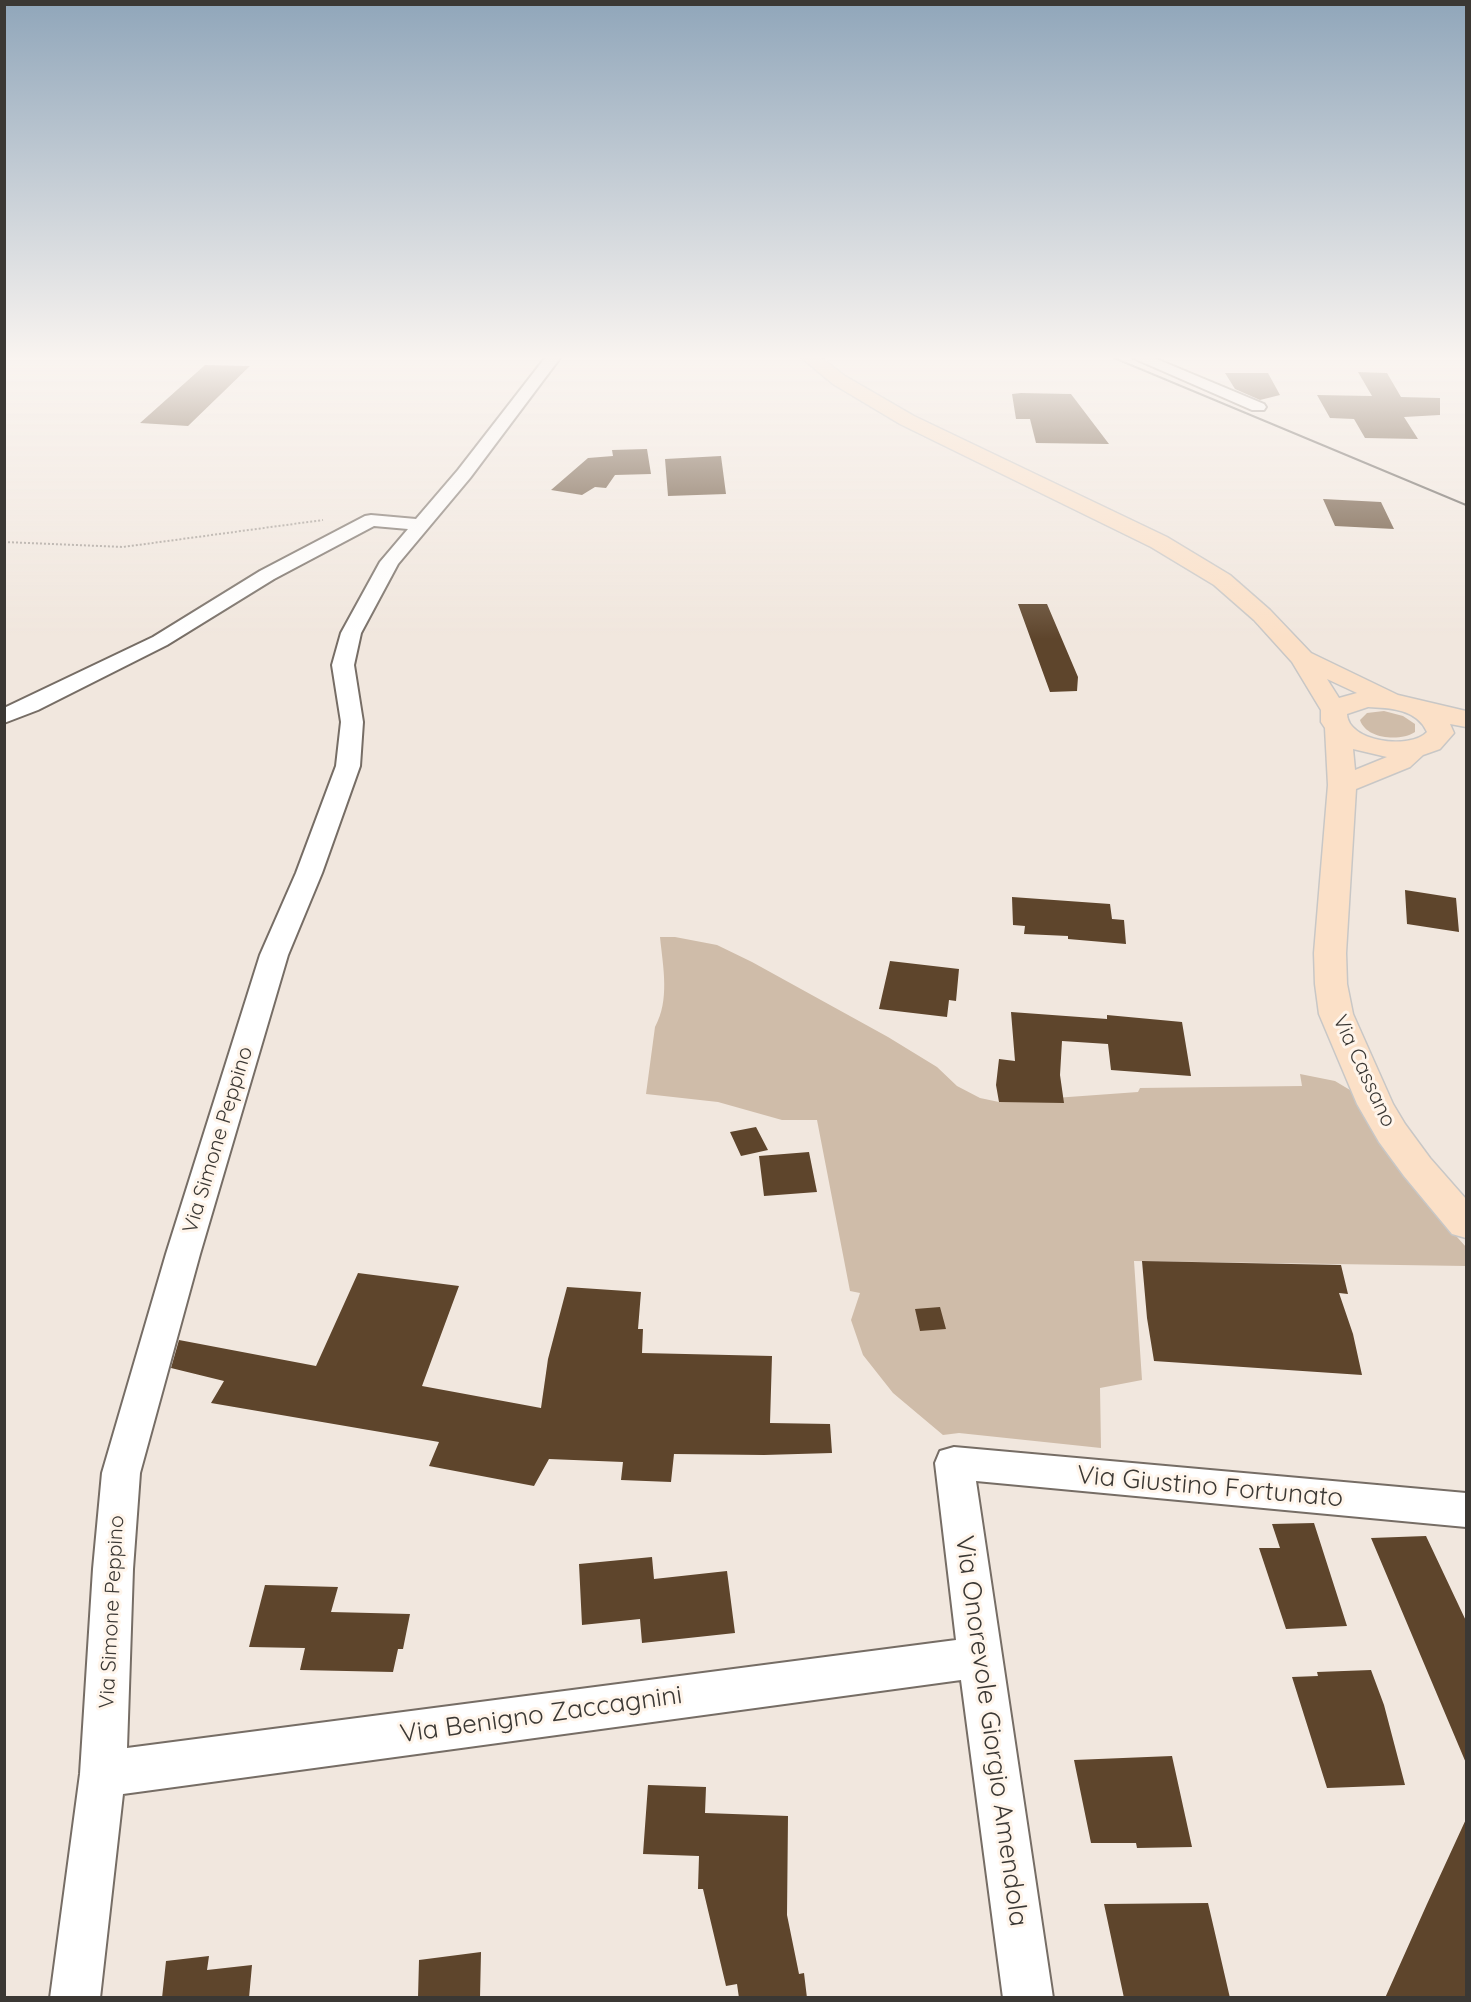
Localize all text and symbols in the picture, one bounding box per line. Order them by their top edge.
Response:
street label: Via Cassano [1327,1011,1401,1131]
street label: Via Simone Peppino [178,1044,258,1236]
street label: Via Giustino Fortunato [1075,1460,1345,1514]
street label: Via Simone Peppino [94,1515,130,1709]
street label: Via Onorevole Giorgio Amendola [948,1534,1034,1928]
street label: Via Benigno Zaccagnini [398,1680,684,1750]

